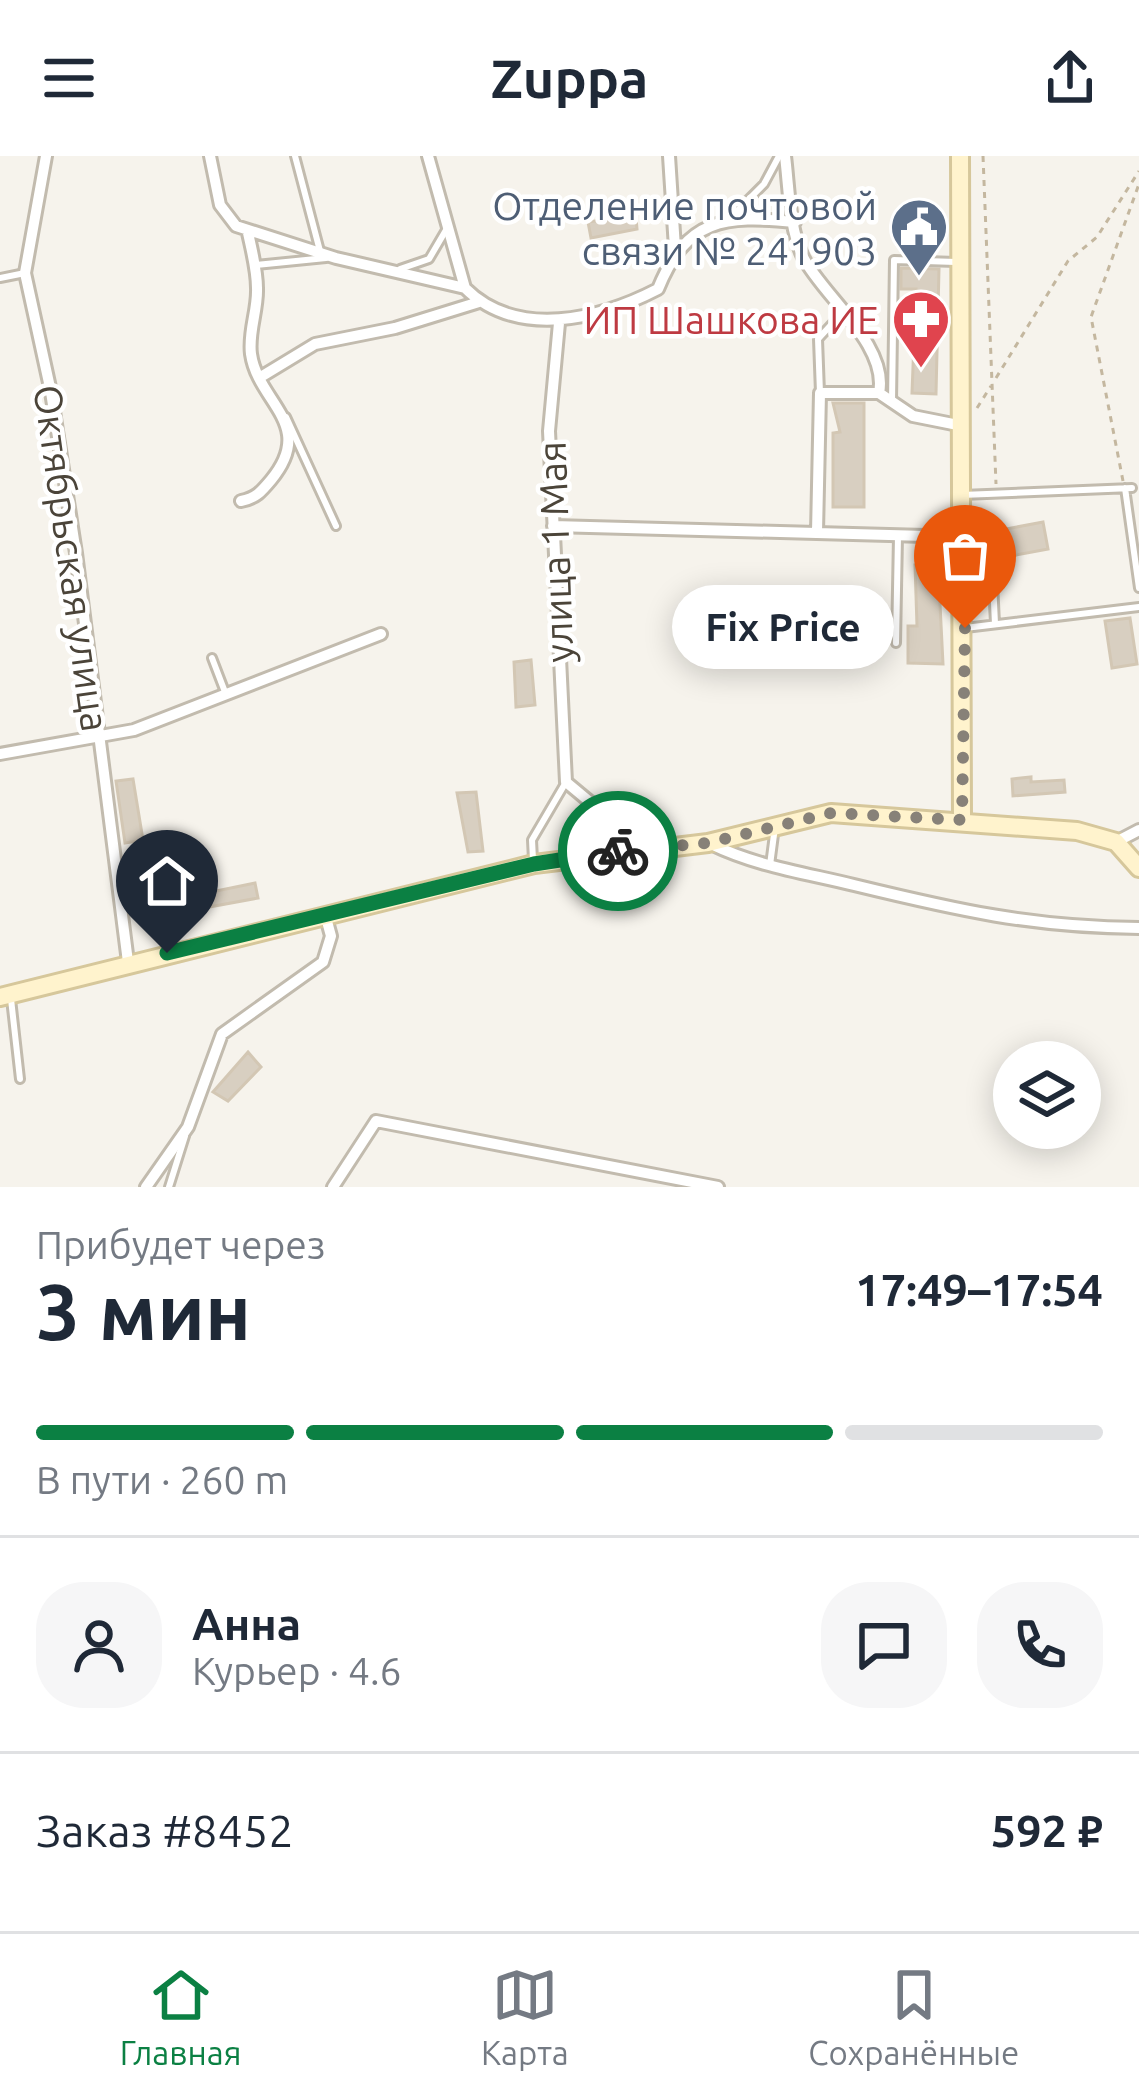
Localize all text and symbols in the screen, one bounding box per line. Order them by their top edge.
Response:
icon: menu [36,45,102,111]
icon: share [1037,45,1103,111]
text: Zuppa [491,48,648,108]
place label: Отделение почтовой связи № 241903 [492,184,877,272]
public building icon: Отделение почтовой связи № 241903 [888,196,950,278]
pharmacy icon: ИП Шашкова ИЕ [890,288,952,370]
place label: ИП Шашкова ИЕ [583,298,879,341]
street label: Октябрьская улица [26,382,118,734]
street label: улица 1 Мая [530,441,580,663]
pin [914,505,1016,628]
icon: bag [932,523,998,589]
callout: Fix Price [671,586,893,670]
text: Fix Price [705,605,861,648]
courier [558,791,678,911]
icon: bike [585,818,651,884]
pin [116,830,218,953]
icon: home [134,848,200,914]
map controls [993,1041,1101,1149]
button: layers [993,1041,1101,1149]
text: Прибудет через [36,1223,325,1266]
text: 17:49–17:54 [855,1264,1103,1315]
text: 3 мин [36,1267,251,1355]
text: В пути · 260 m [36,1458,288,1501]
button: person [36,1582,162,1708]
button: chat [821,1582,947,1708]
button: phone [977,1582,1103,1708]
text: Анна [192,1598,301,1649]
text: Курьер · 4.6 [192,1649,402,1692]
text: Заказ #8452 [36,1805,294,1856]
text: 592 ₽ [991,1805,1103,1856]
tab: Главная [120,1962,241,2071]
tab: Карта [481,1962,569,2071]
tab: Сохранённые [808,1962,1019,2071]

